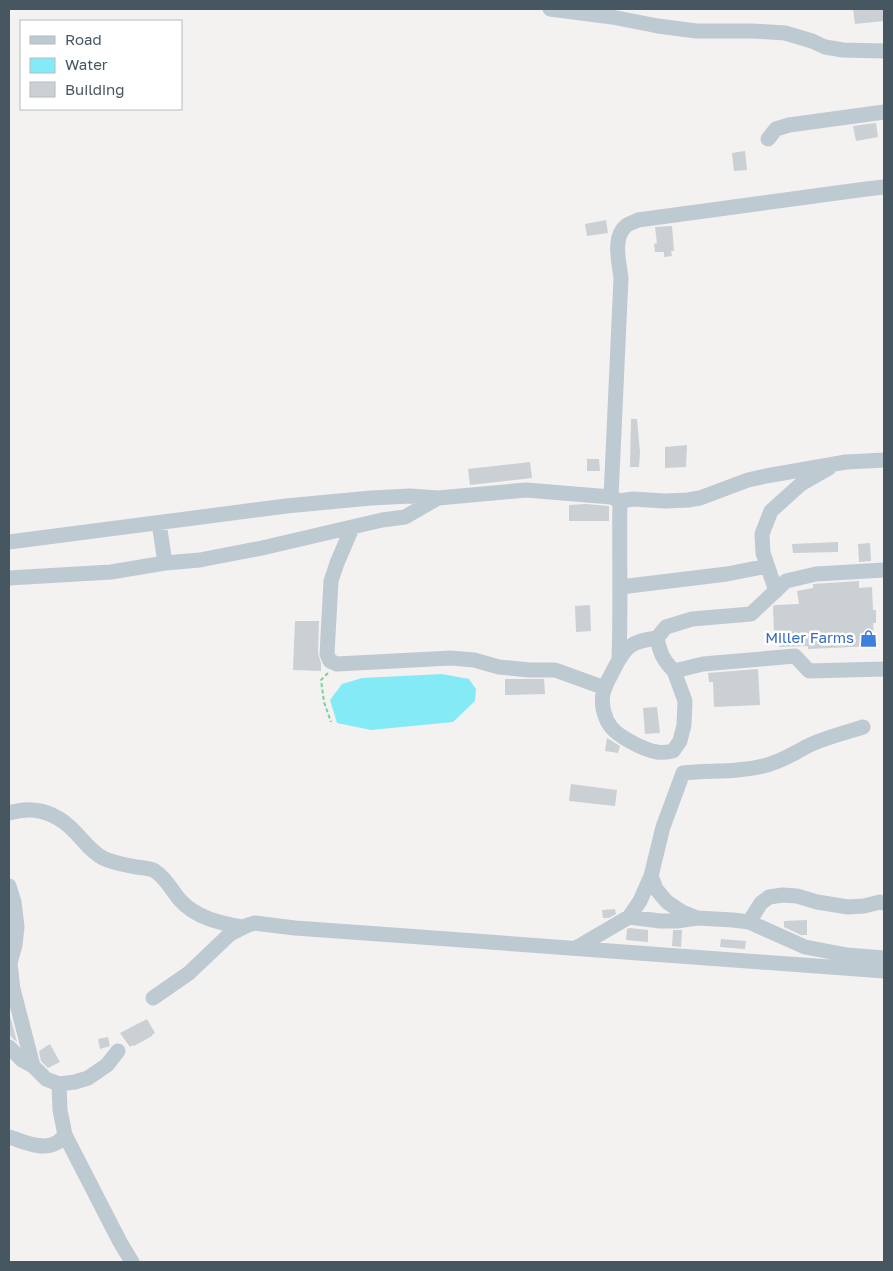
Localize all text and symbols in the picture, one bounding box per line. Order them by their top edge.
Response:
legend [20,20,182,110]
text: Road [65,30,102,48]
text: Water [65,55,108,73]
text: Building [65,80,125,98]
place label: Miller Farms [765,628,854,646]
shop icon: Miller Farms [858,628,878,648]

